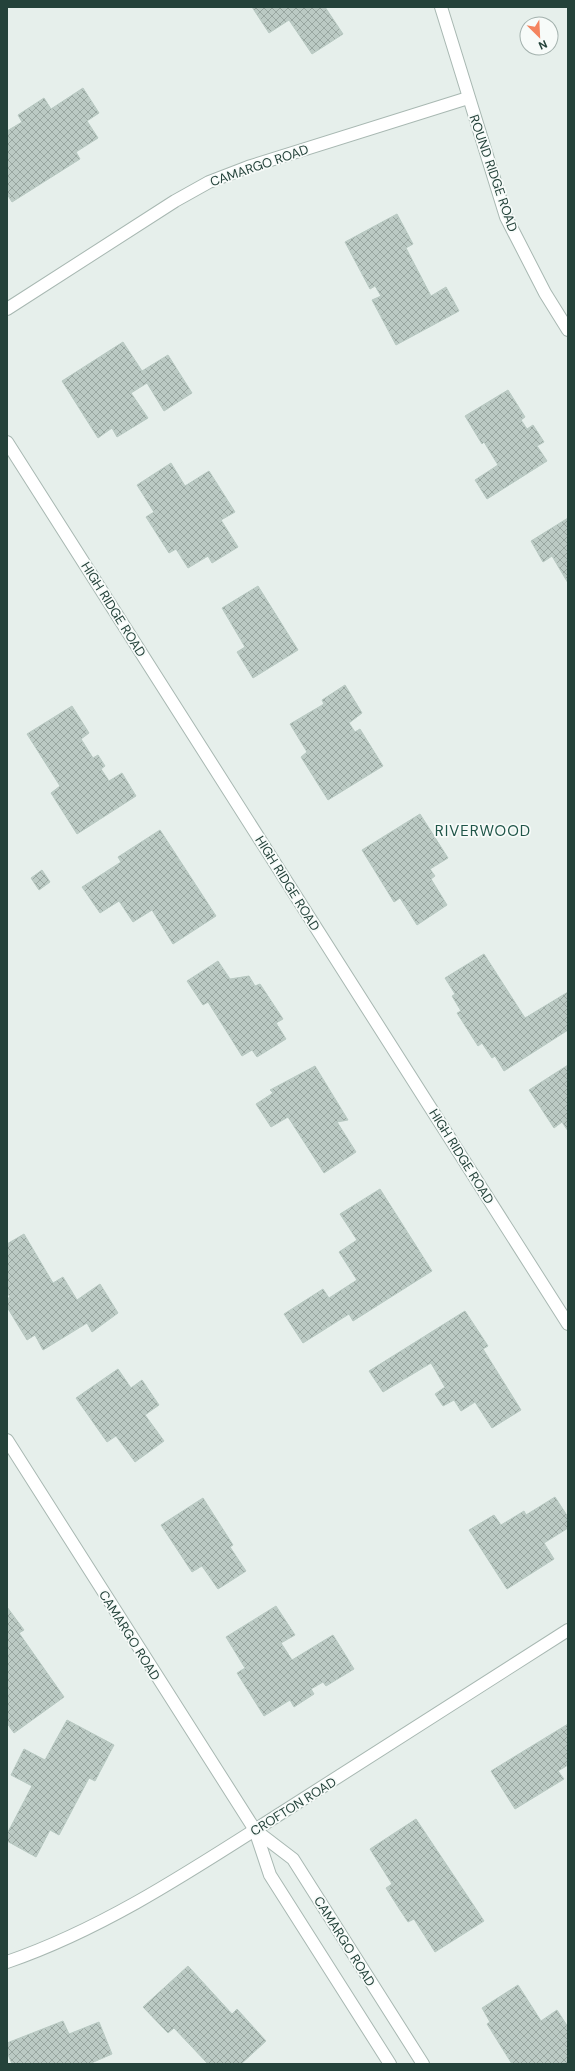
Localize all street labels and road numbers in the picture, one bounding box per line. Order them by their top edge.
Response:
street label: ROUND RIDGE ROAD [466,112,522,234]
street label: CAMARGO ROAD [208,141,311,190]
street label: HIGH RIDGE ROAD [77,558,150,660]
street label: HIGH RIDGE ROAD [251,832,324,934]
street label: HIGH RIDGE ROAD [425,1105,498,1207]
street label: CAMARGO ROAD [95,1587,164,1684]
street label: CROFTON ROAD [247,1773,339,1840]
street label: CAMARGO ROAD [310,1893,379,1990]

